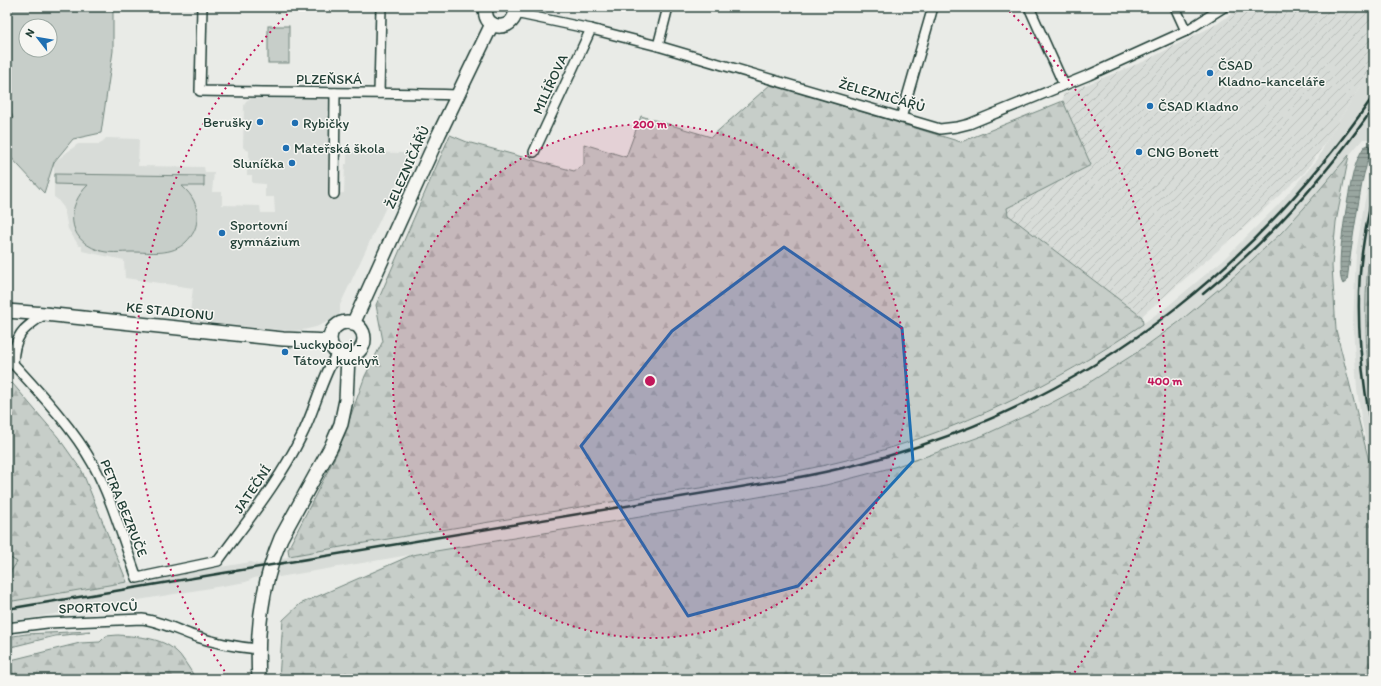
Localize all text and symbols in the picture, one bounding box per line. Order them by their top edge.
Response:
north arrow [18,18,58,58]
text: N [22,27,37,40]
street label: MILÍŘOVA [529,51,572,117]
place label: ČSAD Kladno-kanceláře [1218,57,1325,90]
marker: ČSAD Kladno-kanceláře [1205,68,1215,78]
street label: PLZEŇSKÁ [296,71,362,88]
street label: ŽELEZNIČÁŘŮ [837,75,927,116]
place label: ČSAD Kladno [1158,98,1239,115]
marker: ČSAD Kladno [1145,101,1155,111]
place label: Berušky [203,114,252,131]
place label: Rybičky [303,115,350,132]
marker: Berušky [255,117,265,127]
text: 200 m [633,117,668,131]
marker: Rybičky [290,118,300,128]
street label: ŽELEZNIČÁŘŮ [382,123,433,211]
place label: Mateřská škola [294,140,385,157]
marker: Mateřská škola [281,143,291,153]
place label: CNG Bonett [1147,144,1219,161]
marker: CNG Bonett [1134,147,1144,157]
place label: Sluníčka [233,155,284,172]
marker: Sluníčka [287,158,297,168]
place label: Sportovní gymnázium [230,217,300,250]
marker: Sportovní gymnázium [217,228,227,238]
street label: KE STADIONU [125,298,215,325]
place label: Luckybooj - Tátova kuchyň [293,336,379,369]
marker: Luckybooj - Tátova kuchyň [280,347,290,357]
centre of rings [643,374,657,388]
text: 400 m [1148,374,1183,388]
street label: PETRA BEZRUČE [96,457,151,560]
street label: JATEČNÍ [230,462,275,517]
street label: SPORTOVCŮ [58,598,138,617]

